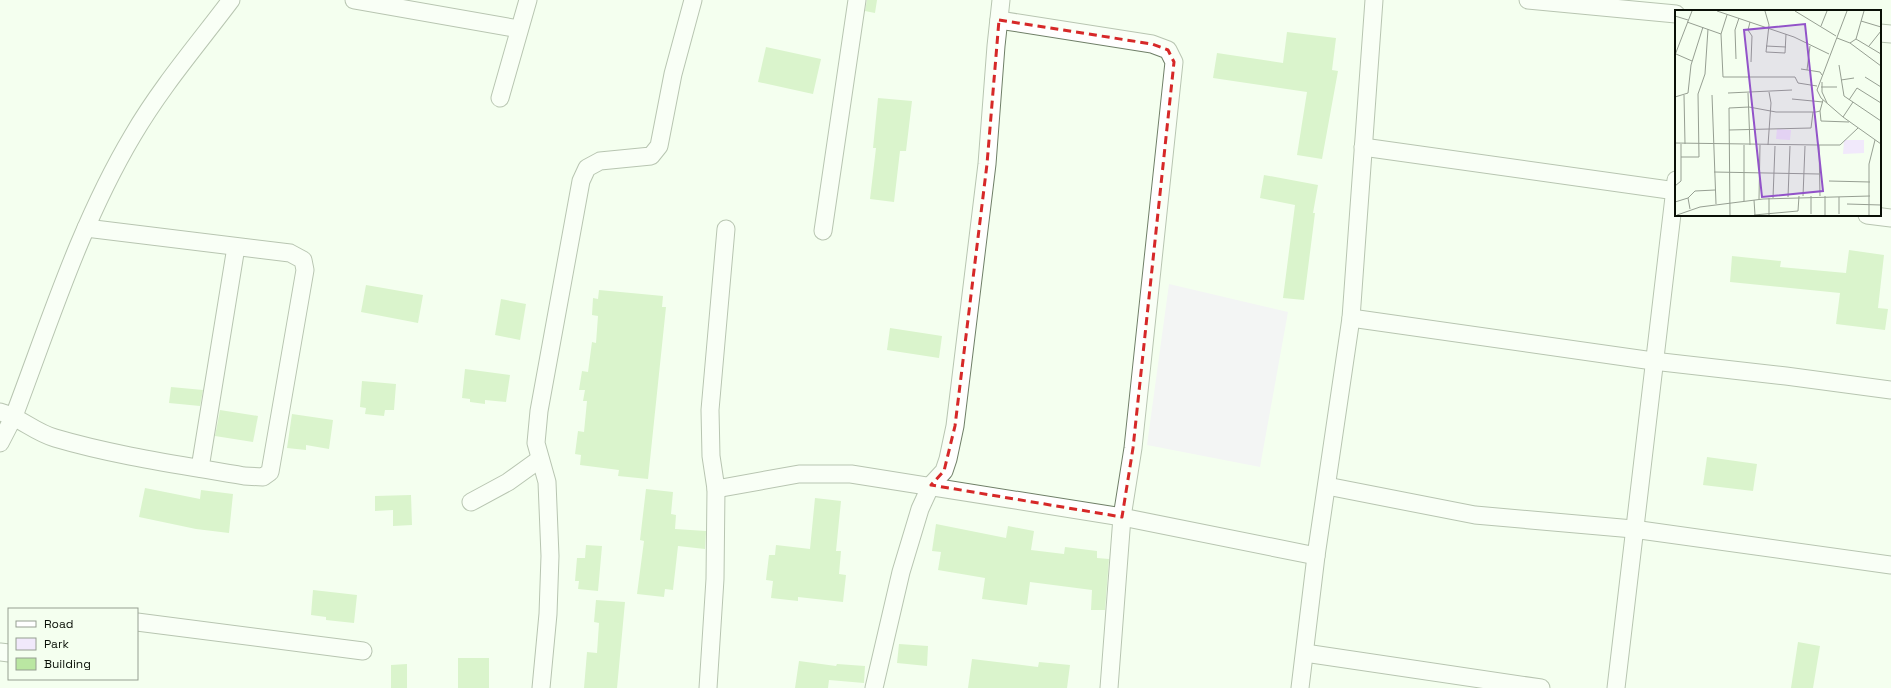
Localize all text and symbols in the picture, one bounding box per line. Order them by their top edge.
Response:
inset map [1675,10,1881,216]
legend [8,608,138,680]
text: Road [44,616,73,632]
text: Park [44,636,69,652]
text: Building [44,656,91,672]

